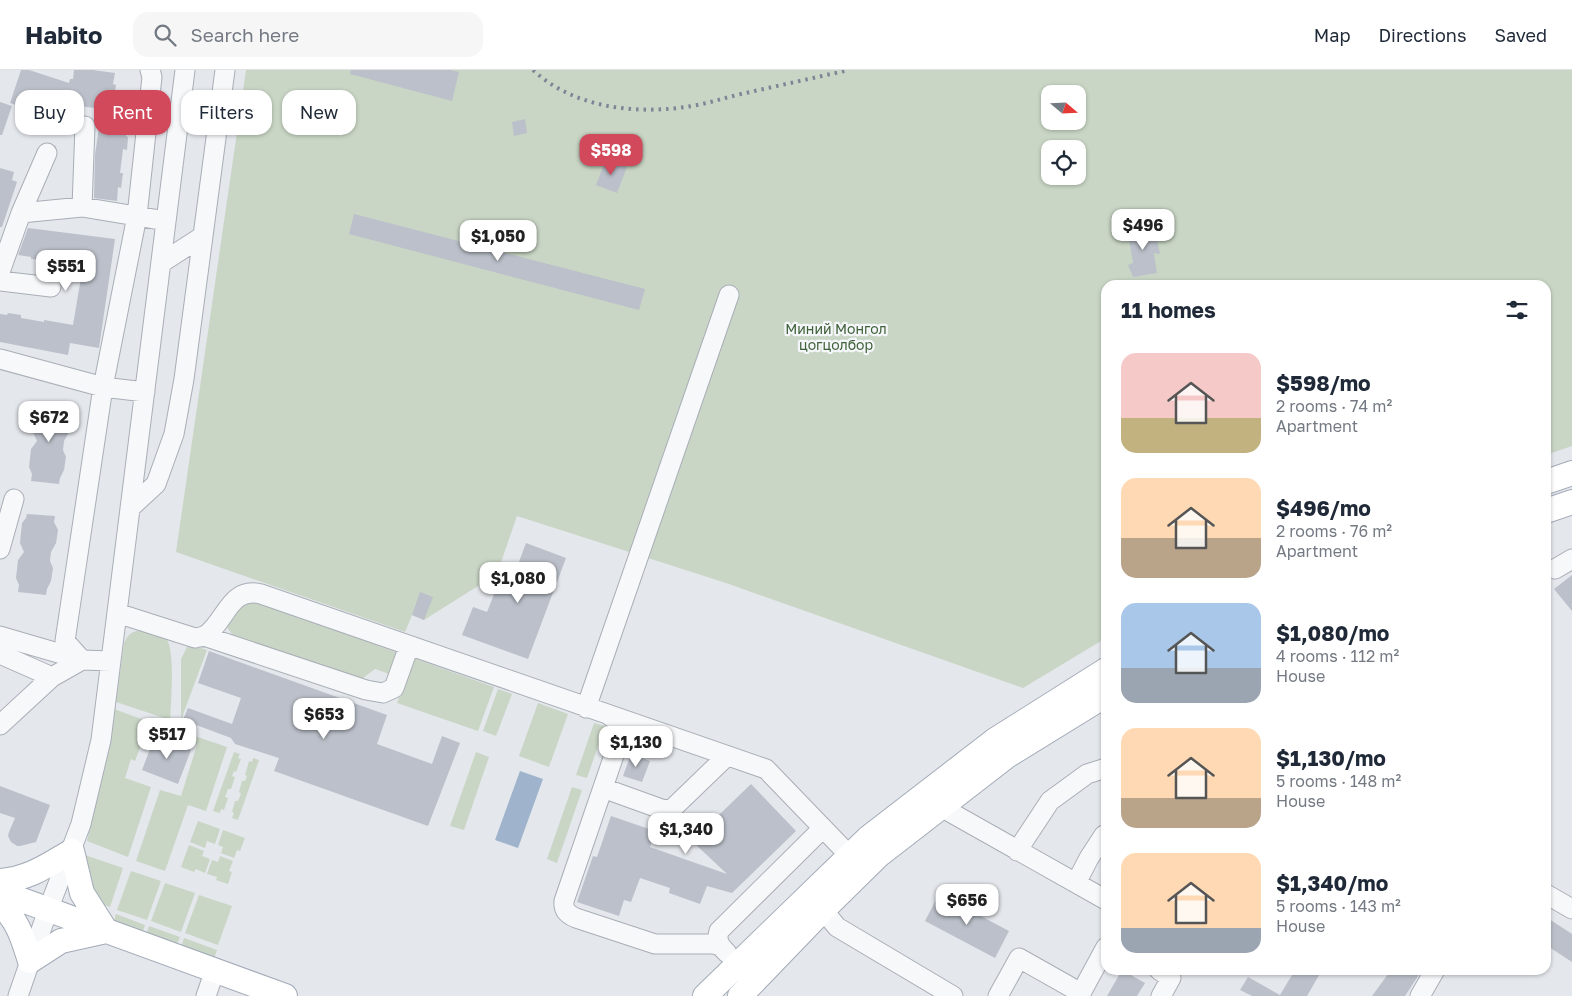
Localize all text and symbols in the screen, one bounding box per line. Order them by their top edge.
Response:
search box [133,12,483,57]
text: Habito [25,20,103,49]
icon: search [151,21,179,49]
text: Search here [191,23,299,46]
text: Map [1314,24,1350,46]
text: Directions [1378,24,1466,46]
text: Saved [1494,24,1547,46]
north arrow [1041,85,1086,130]
map controls [1041,85,1086,185]
chip: Buy [15,90,84,135]
chip: Rent [94,90,171,135]
chip: Filters [181,90,272,135]
chip: New [282,90,356,135]
pin: $598 [581,134,641,176]
text: $598 [591,140,631,160]
button: locate [1041,140,1086,185]
pin: $496 [1113,208,1173,251]
text: $496 [1122,215,1164,235]
pin: $1,050 [457,220,539,262]
text: $1,050 [471,226,525,246]
pin: $551 [36,250,96,292]
text: $551 [47,256,85,276]
icon: filters [1503,296,1531,324]
text: 11 homes [1121,297,1216,323]
park label: Миний Монгол цогцолбор [785,320,887,353]
text: $598/mo [1276,370,1371,396]
icon: home [1161,373,1221,433]
text: 2 rooms · 74 m² [1276,396,1392,416]
pin: $672 [19,400,79,443]
text: $672 [29,407,69,427]
text: Apartment [1276,416,1358,436]
text: $496/mo [1276,495,1371,521]
icon: home [1161,498,1221,558]
text: 2 rooms · 76 m² [1276,521,1392,541]
text: Apartment [1276,541,1358,561]
pin: $1,080 [477,562,559,604]
text: $1,080 [490,568,546,588]
text: $1,080/mo [1276,620,1389,646]
icon: home [1161,623,1221,683]
text: 4 rooms · 112 m² [1276,646,1399,666]
text: House [1276,666,1325,686]
pin: $653 [294,698,354,740]
text: $653 [304,704,344,724]
pin: $517 [137,718,197,760]
text: $517 [148,724,186,744]
pin: $1,130 [595,726,677,768]
text: $1,130 [610,732,662,752]
text: $1,130/mo [1276,745,1386,771]
icon: home [1161,748,1221,808]
text: 5 rooms · 148 m² [1276,771,1401,791]
text: House [1276,791,1325,811]
pin: $1,340 [645,812,727,855]
text: $1,340 [659,819,713,839]
text: $1,340/mo [1276,870,1388,896]
icon: home [1161,873,1221,933]
pin: $656 [937,884,997,926]
text: $656 [947,890,987,910]
text: 5 rooms · 143 m² [1276,896,1401,916]
text: House [1276,916,1325,936]

